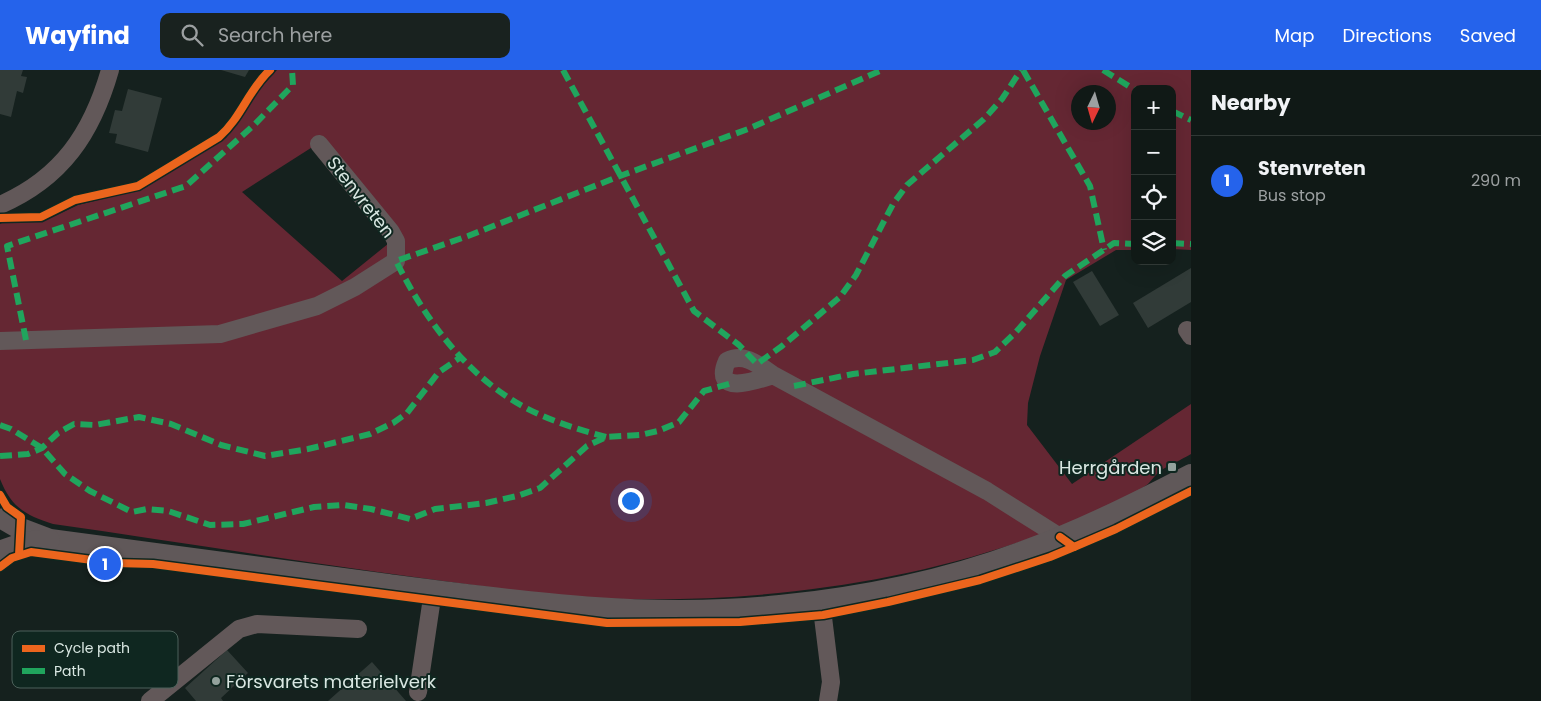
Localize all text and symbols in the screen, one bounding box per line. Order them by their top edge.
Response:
search box [160,13,510,58]
text: Wayfind [25,19,130,52]
icon: search [178,21,206,49]
text: Search here [218,22,332,49]
text: Map [1275,23,1314,48]
text: Directions [1342,23,1432,48]
text: Saved [1460,23,1516,48]
north arrow [1071,85,1116,130]
map controls [1131,85,1176,265]
button: + [1131,85,1176,130]
text: Nearby [1211,88,1291,117]
button: − [1131,130,1176,175]
street label: Stenvreten [321,151,401,243]
text: Stenvreten [1258,155,1366,182]
text: 1 [1224,169,1230,192]
text: 290 m [1471,169,1521,192]
button: locate [1131,175,1176,220]
text: Bus stop [1258,184,1326,207]
button: layers [1131,220,1176,265]
place label: Herrgården [1059,455,1162,480]
marker: Herrgården [1166,461,1178,473]
your location [618,488,644,514]
pin: 1 [89,545,121,583]
legend [12,631,178,688]
text: Cycle path [54,638,130,658]
text: Path [54,661,86,681]
place label: Försvarets materielverk [226,669,437,694]
marker: Försvarets materielverk [210,675,222,687]

